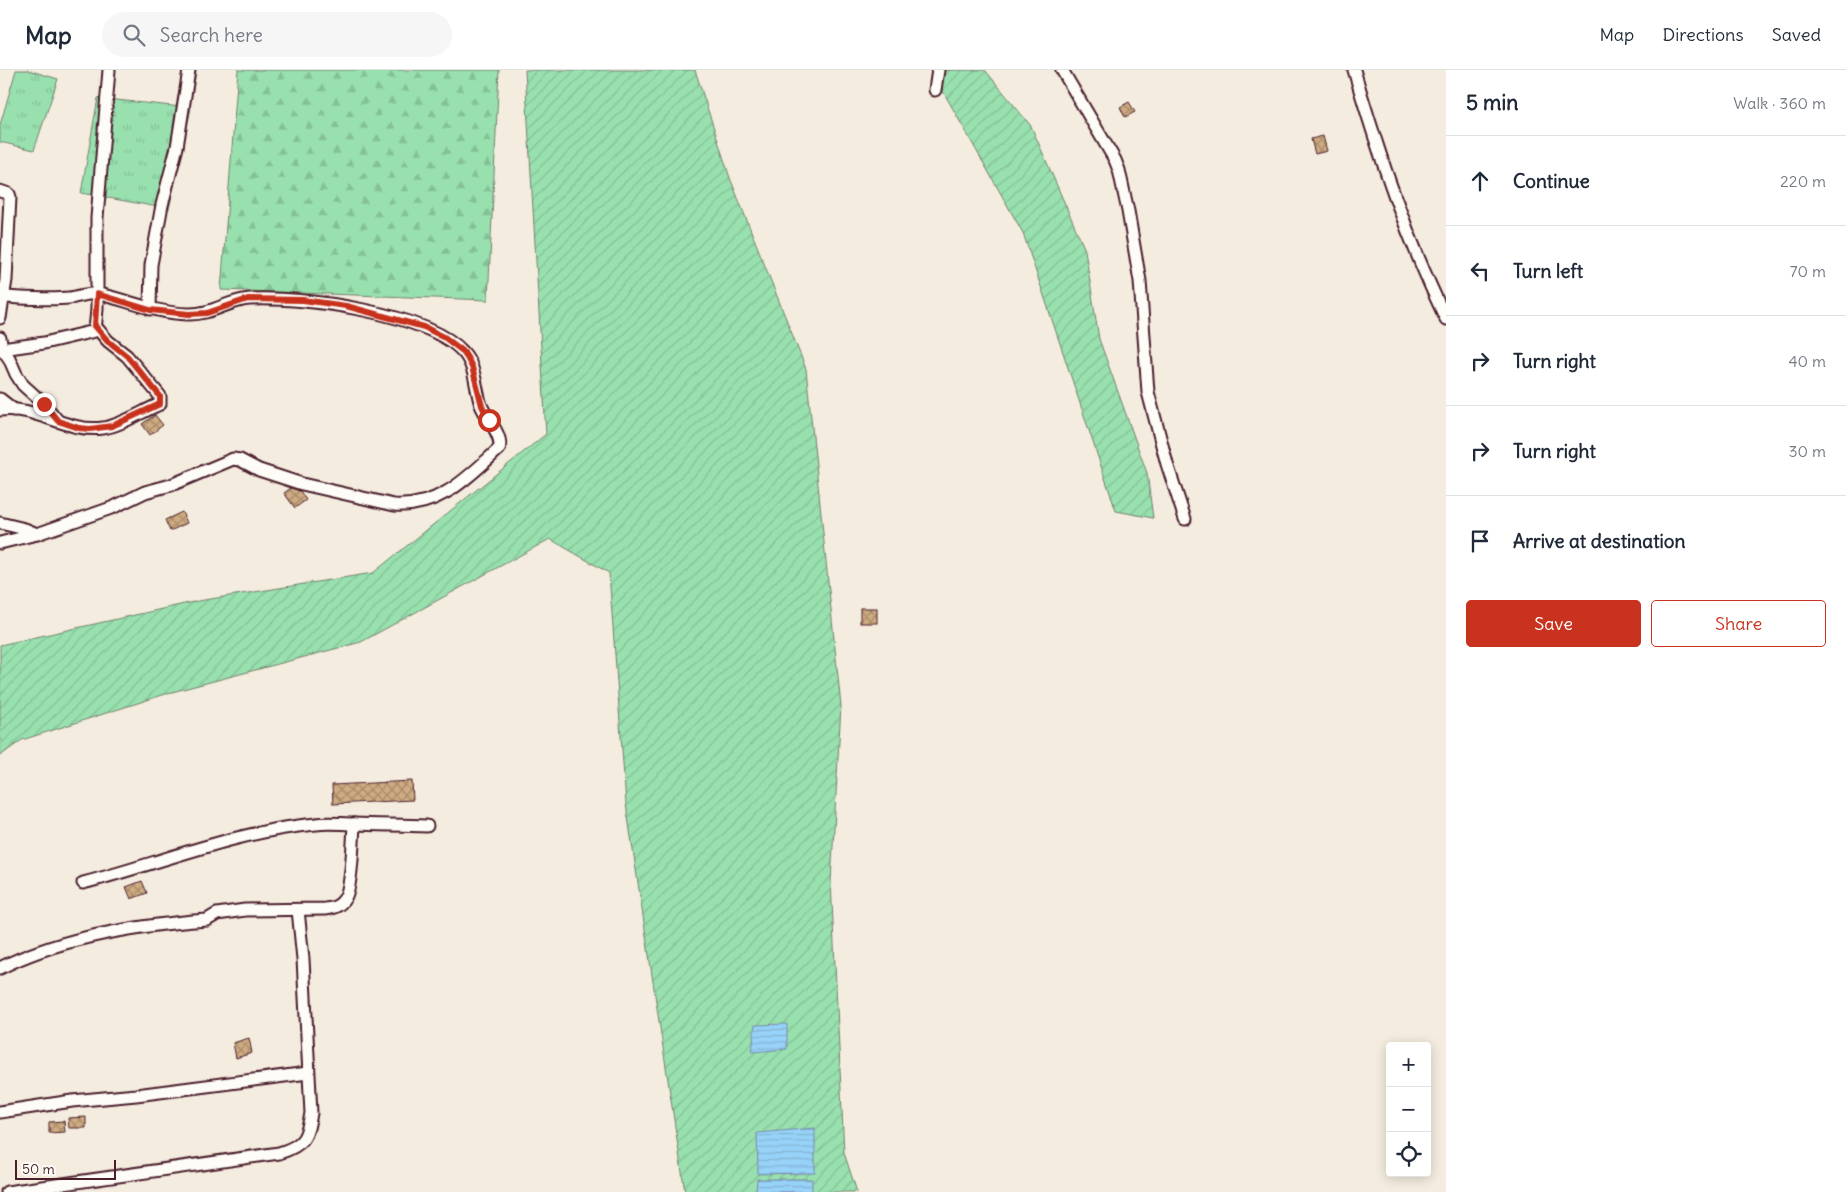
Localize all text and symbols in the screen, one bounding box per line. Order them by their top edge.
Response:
search box [102,12,452,57]
text: Map [25,20,72,50]
icon: search [120,21,148,49]
text: Search here [160,23,263,47]
text: Map [1599,23,1634,46]
text: Directions [1662,23,1744,46]
text: Saved [1772,23,1821,46]
text: 5 min [1466,89,1518,116]
text: Walk · 360 m [1733,93,1826,113]
icon: ahead [1466,167,1494,195]
text: Continue [1513,169,1590,193]
text: 220 m [1780,171,1826,191]
icon: left [1466,257,1494,285]
text: Turn left [1513,259,1583,283]
text: 70 m [1790,261,1826,281]
icon: right [1466,347,1494,375]
text: Turn right [1513,349,1596,373]
text: 40 m [1788,351,1826,371]
route end [33,393,56,416]
route start [478,409,501,432]
icon: right [1466,437,1494,465]
text: Turn right [1513,439,1596,463]
text: 30 m [1789,441,1826,461]
icon: arrive [1466,527,1494,555]
text: Arrive at destination [1513,529,1686,553]
button: Save [1466,600,1641,647]
button: Share [1651,600,1826,647]
map controls [1386,1042,1431,1177]
button: + [1386,1042,1431,1087]
button: − [1386,1087,1431,1132]
button: locate [1386,1132,1431,1177]
scale bar [15,1157,116,1180]
text: 50 m [22,1160,55,1178]

